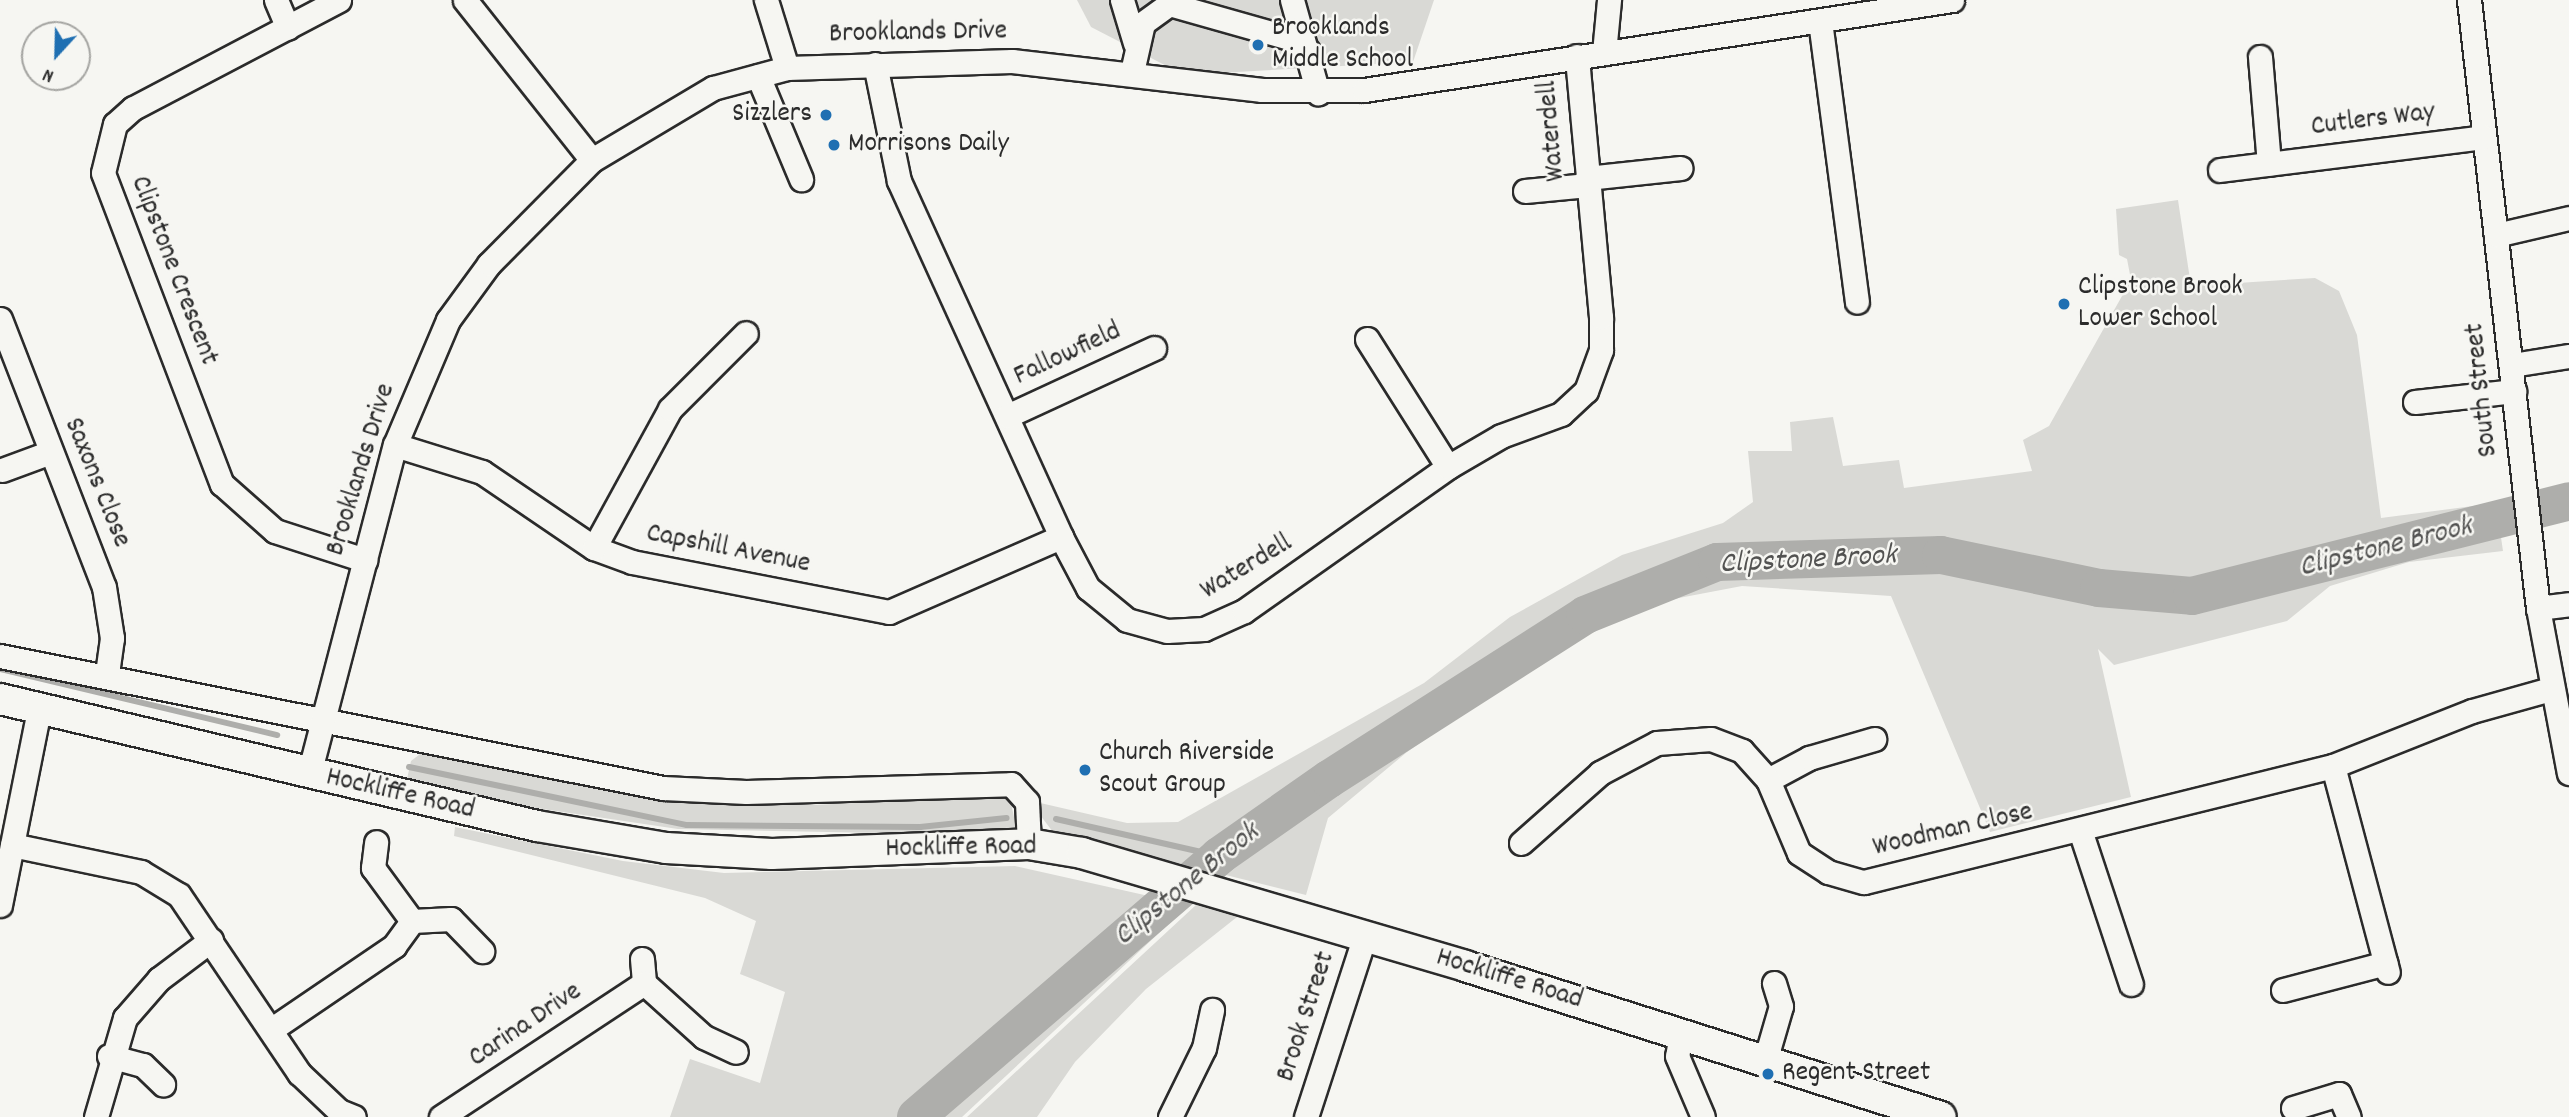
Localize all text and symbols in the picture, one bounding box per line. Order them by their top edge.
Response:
place label: Brooklands Middle School [1272,12,1413,78]
street label: Brooklands Drive [829,16,1007,52]
north arrow [21,21,91,91]
marker: Brooklands Middle School [1250,37,1266,53]
text: N [39,60,58,88]
street label: Waterdell [1532,79,1574,183]
street label: Cutlers Way [2309,97,2437,145]
place label: Sizzlers [732,98,812,132]
marker: Sizzlers [818,107,834,123]
place label: Morrisons Daily [848,128,1009,162]
marker: Morrisons Daily [826,137,842,153]
street label: Clipstone Crescent [121,172,225,370]
place label: Clipstone Brook Lower School [2078,271,2243,337]
marker: Clipstone Brook Lower School [2056,296,2072,312]
street label: Fallowfield [1009,316,1127,394]
street label: South Street [2459,321,2507,459]
street label: Brooklands Drive [320,380,404,560]
street label: Saxons Close [55,413,137,553]
water label: Clipstone Brook [2296,510,2476,588]
street label: Capshill Avenue [643,518,813,582]
street label: Waterdell [1195,528,1299,608]
water label: Clipstone Brook [1719,539,1897,585]
place label: Church Riverside Scout Group [1099,737,1274,803]
street label: Hockliffe Road [322,762,478,828]
marker: Church Riverside Scout Group [1077,762,1093,778]
street label: Woodman Close [1870,796,2036,866]
water label: Clipstone Brook [1108,816,1268,956]
street label: Hockliffe Road [885,831,1037,867]
street label: Hockliffe Road [1432,942,1586,1018]
street label: Brook Street [1270,948,1344,1086]
street label: Carina Drive [463,976,589,1076]
place label: Regent Street [1782,1057,1930,1091]
marker: Regent Street [1760,1066,1776,1082]

